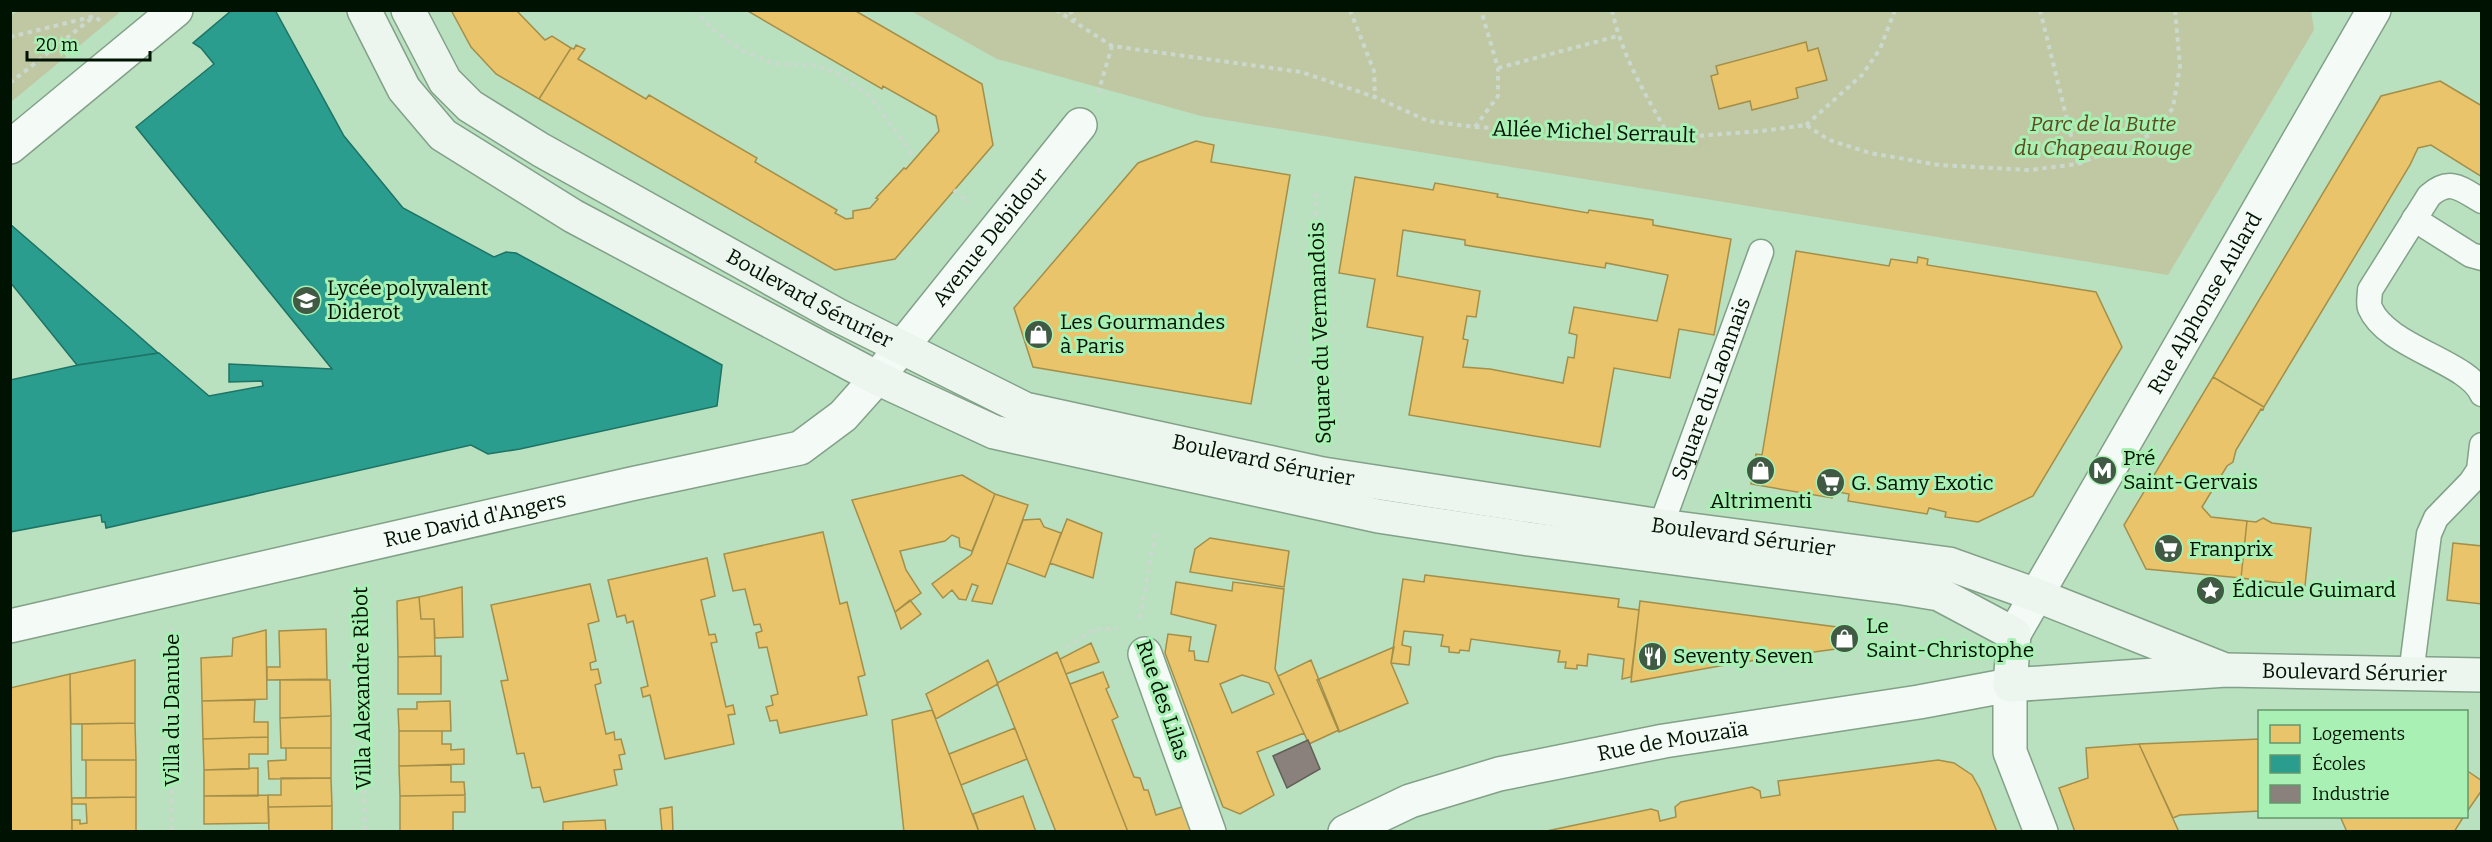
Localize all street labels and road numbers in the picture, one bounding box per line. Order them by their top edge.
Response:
street label: Allée Michel Serrault [1492,115,1697,149]
street label: Avenue Debidour [927,163,1053,312]
street label: Rue Alphonse Aulard [2142,208,2267,399]
street label: Square du Vermandois [1303,221,1337,445]
street label: Boulevard Sérurier [722,243,897,354]
street label: Square du Laonnais [1666,294,1756,484]
street label: Boulevard Sérurier [1170,429,1356,492]
street label: Rue David d'Angers [381,486,569,553]
street label: Boulevard Sérurier [1649,512,1837,562]
street label: Villa Alexandre Ribot [347,586,377,790]
street label: Villa du Danube [159,633,185,787]
street label: Rue des Lilas [1130,637,1196,763]
street label: Boulevard Sérurier [2262,658,2447,687]
street label: Rue de Mouzaïa [1595,715,1751,767]

